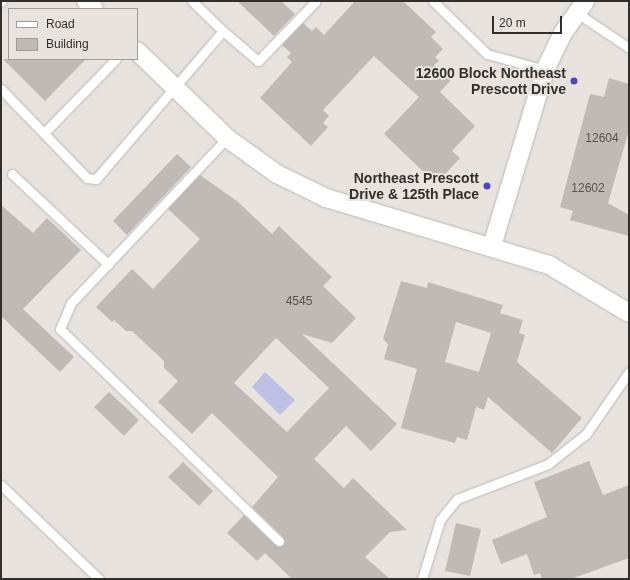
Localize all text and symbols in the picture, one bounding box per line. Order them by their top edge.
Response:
legend [8,8,138,60]
scale bar [494,8,564,34]
text: 20 m [499,16,526,30]
text: Road [46,17,75,31]
text: Building [46,37,89,51]
place label: 12600 Block Northeast Prescott Drive [416,65,566,98]
marker: 12600 Block Northeast Prescott Drive [569,76,579,86]
house number: 12604 [585,132,619,146]
place label: Northeast Prescott Drive & 125th Place [349,170,479,202]
marker: Northeast Prescott Drive & 125th Place [482,181,492,191]
house number: 12602 [571,182,605,196]
house number: 4545 [286,295,312,309]

